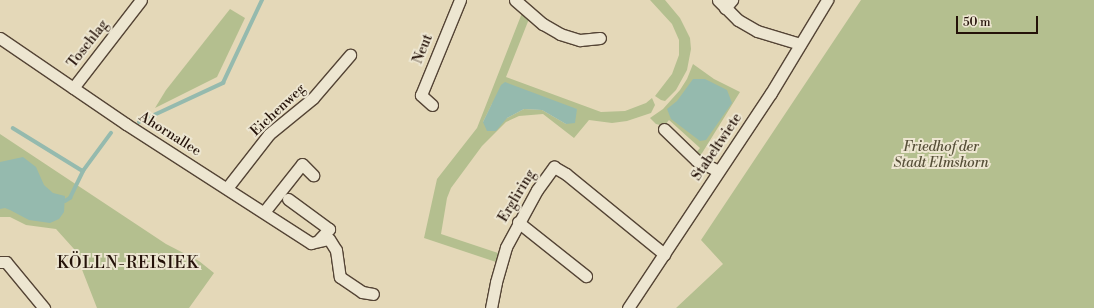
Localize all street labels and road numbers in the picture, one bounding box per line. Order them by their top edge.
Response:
street label: Toschlag [64,17,112,71]
street label: Neut [410,32,436,66]
street label: Eichenweg [247,80,309,140]
street label: Ahornallee [136,108,204,160]
street label: Stabeltwiete [688,110,746,184]
street label: Ergliring [495,167,539,225]

